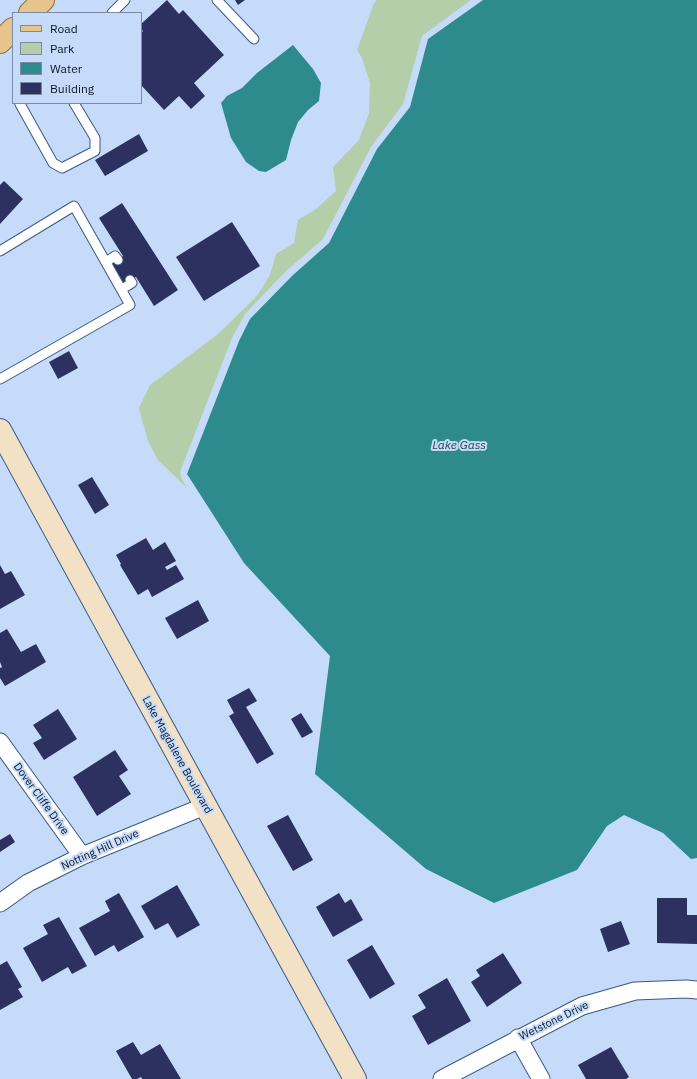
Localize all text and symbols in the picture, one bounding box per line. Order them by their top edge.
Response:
legend [12,12,142,104]
text: Road [50,21,78,36]
text: Park [50,41,74,56]
text: Water [50,61,82,76]
text: Building [50,81,94,96]
water label: Lake Gass [432,439,486,453]
street label: Lake Magdalene Boulevard [139,694,215,816]
street label: Dover Cliffe Drive [11,761,71,837]
street label: Notting Hill Drive [59,827,141,873]
street label: Wetstone Drive [517,999,591,1043]

